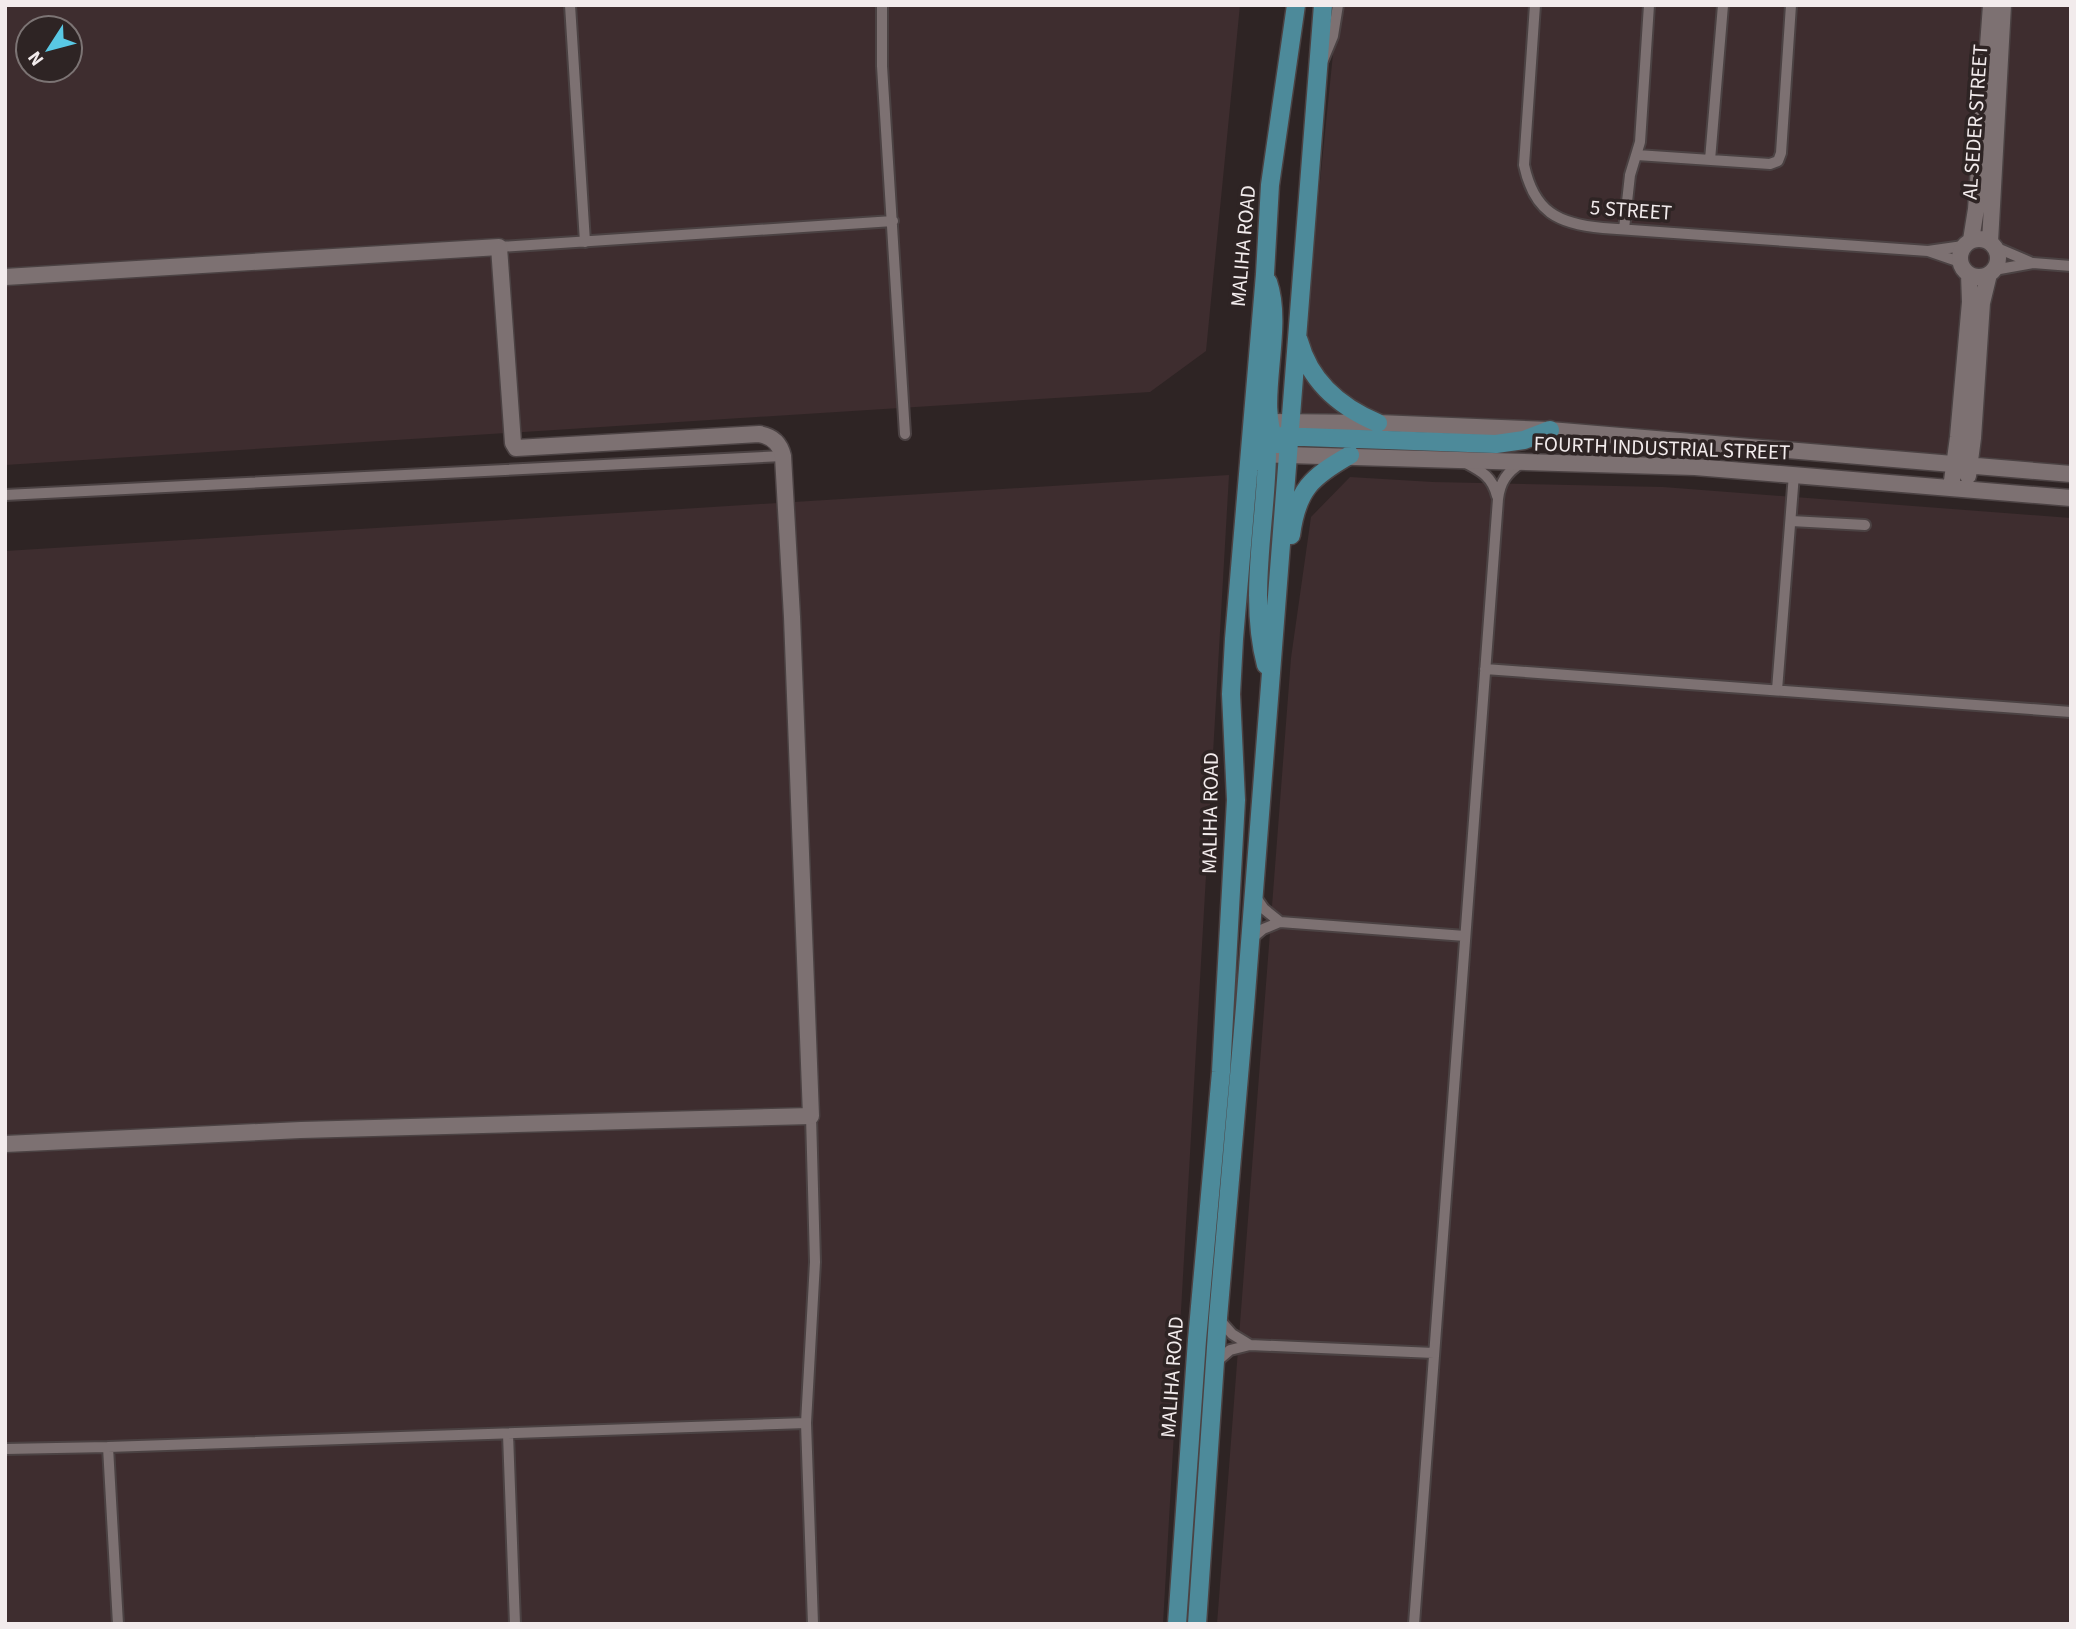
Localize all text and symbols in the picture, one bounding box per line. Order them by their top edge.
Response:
north arrow [14,14,84,84]
street label: AL SEDER STREET [1955,43,1995,201]
text: N [22,45,51,71]
street label: MALIHA ROAD [1223,184,1263,308]
street label: 5 STREET [1589,192,1673,228]
street label: FOURTH INDUSTRIAL STREET [1533,429,1791,467]
street label: MALIHA ROAD [1194,752,1226,874]
street label: MALIHA ROAD [1153,1315,1191,1439]

